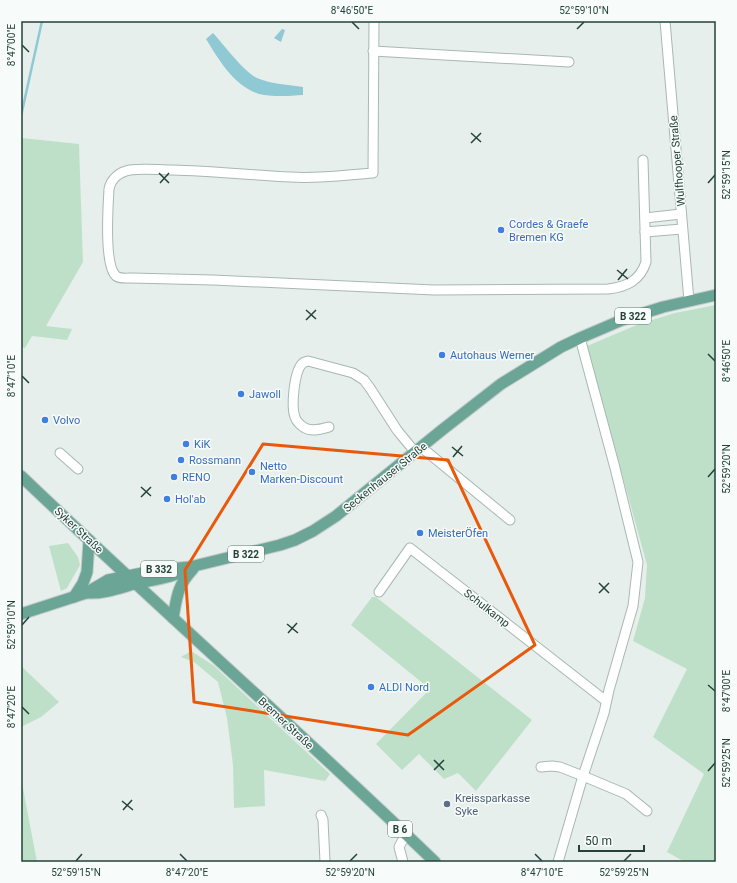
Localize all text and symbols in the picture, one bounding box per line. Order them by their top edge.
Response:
text: 8°46'50"E [331,5,374,16]
text: 52°59'10"N [559,5,609,16]
text: 8°47'00"E [6,23,17,66]
street label: Wulfhooper Straße [667,115,688,207]
text: 52°59'15"N [721,150,732,200]
place label: Cordes & Graefe Bremen KG [509,218,589,244]
marker: Cordes & Graefe Bremen KG [496,225,506,235]
road number: B 322 [615,308,651,324]
text: 8°46'50"E [721,339,732,382]
place label: Autohaus Werner [450,349,535,362]
marker: Autohaus Werner [437,350,447,360]
text: 8°47'10"E [6,354,17,397]
place label: Jawoll [249,388,281,401]
marker: Jawoll [236,389,246,399]
place label: Volvo [53,414,80,427]
marker: Volvo [40,415,50,425]
place label: KiK [194,438,211,451]
marker: KiK [181,439,191,449]
street label: Seckenhauser Straße [341,440,430,515]
text: 52°59'20"N [721,444,732,494]
place label: Rossmann [189,454,241,467]
marker: Rossmann [176,455,186,465]
place label: Netto Marken-Discount [260,460,343,486]
marker: Netto Marken-Discount [247,467,257,477]
place label: RENO [182,471,210,484]
marker: RENO [169,472,179,482]
place label: Hol'ab [175,493,206,506]
marker: Hol'ab [162,494,172,504]
street label: Syker Straße [52,505,106,556]
place label: MeisterÖfen [428,527,488,540]
marker: MeisterÖfen [415,528,425,538]
road number: B 322 [228,546,264,562]
road number: B 332 [141,561,177,577]
street label: Schulkamp [461,587,512,630]
text: 52°59'10"N [6,600,17,650]
text: 8°47'00"E [721,669,732,712]
place label: ALDI Nord [379,681,429,694]
marker: ALDI Nord [366,682,376,692]
text: 8°47'20"E [6,685,17,728]
street label: Bremer Straße [256,695,316,752]
text: 52°59'25"N [721,738,732,788]
place label: Kreissparkasse Syke [455,792,530,818]
marker: Kreissparkasse Syke [442,799,452,809]
road number: B 6 [388,821,412,837]
scale bar [579,827,644,853]
text: 50 m [585,834,612,848]
text: 52°59'15"N [51,867,101,878]
text: 8°47'20"E [166,867,209,878]
text: 52°59'20"N [325,867,375,878]
text: 8°47'10"E [521,867,564,878]
text: 52°59'25"N [599,867,649,878]

